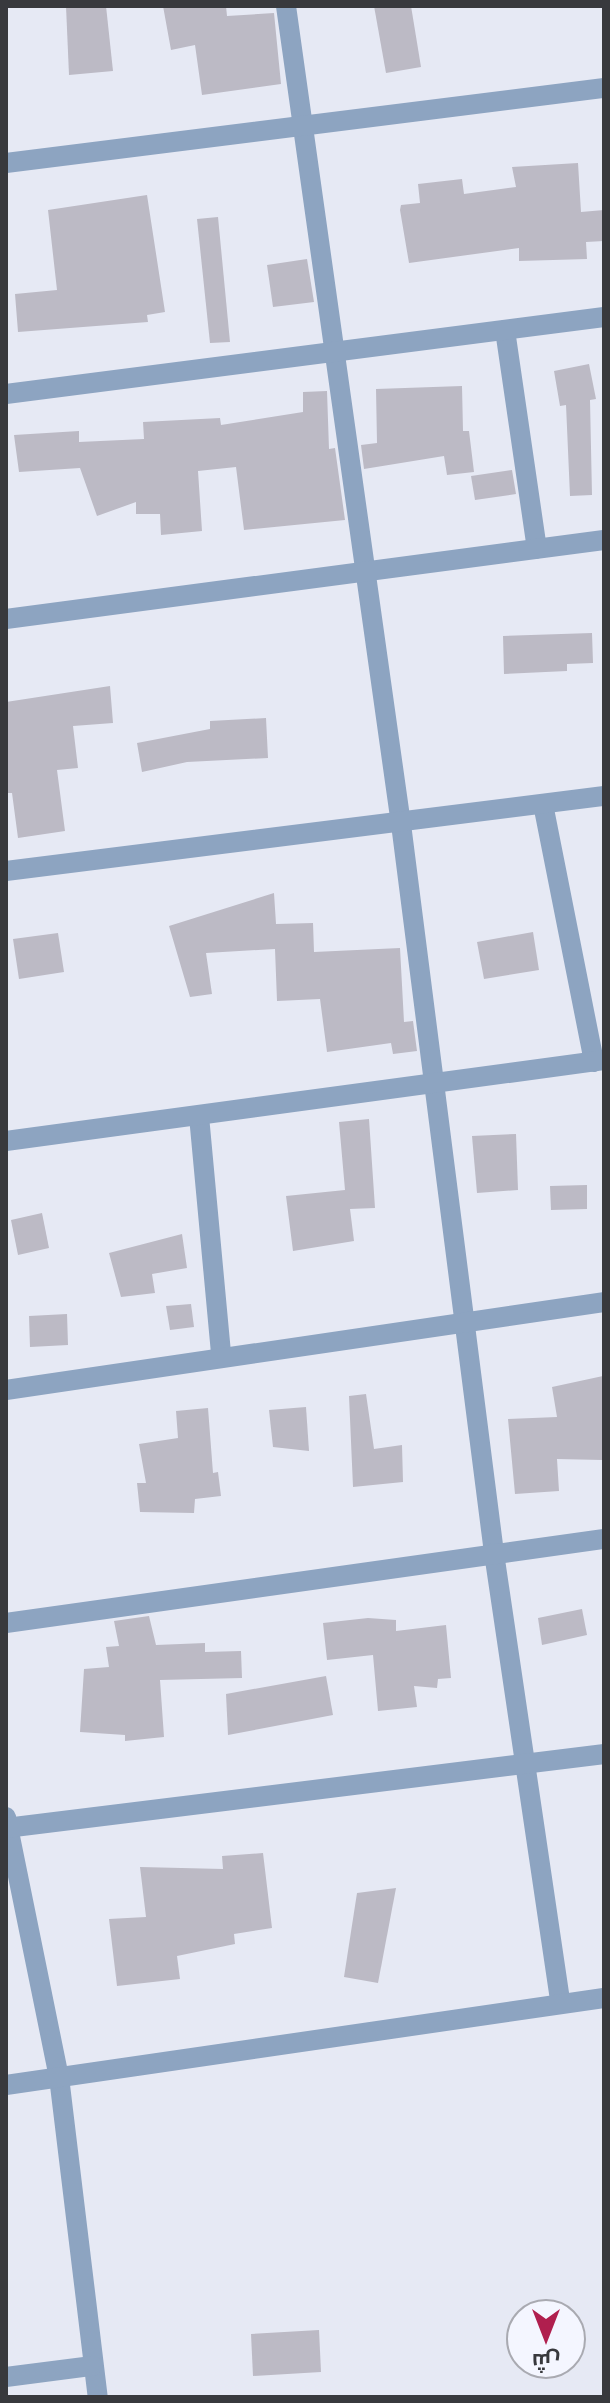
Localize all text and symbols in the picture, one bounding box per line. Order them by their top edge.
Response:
north arrow [506,2299,586,2379]
text: ش [532,2349,560,2374]

